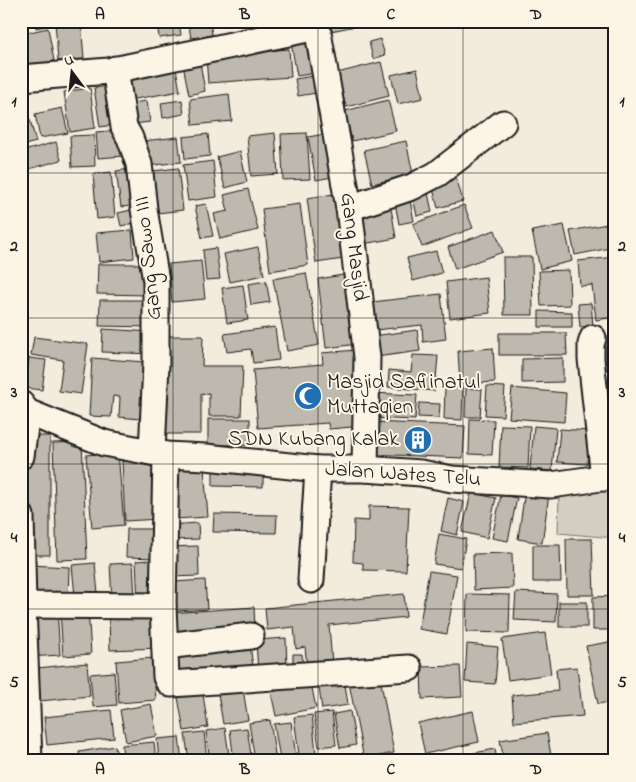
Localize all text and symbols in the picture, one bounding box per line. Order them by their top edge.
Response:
text: A [95,3,105,27]
text: B [239,3,251,27]
text: C [387,3,396,27]
text: D [529,3,542,27]
north arrow [48,48,98,98]
text: U [62,50,76,72]
text: 1 [11,90,17,114]
text: 1 [619,90,625,114]
street label: Gang Masjid [329,191,376,303]
street label: Gang Sawo III [127,194,172,322]
text: 2 [9,235,18,259]
text: 2 [617,235,626,259]
place label: Masjid Safiinatul Muttaqien [327,367,480,424]
text: 3 [10,381,18,405]
mosque icon: Masjid Safiinatul Muttaqien [293,381,323,411]
text: 3 [618,381,626,405]
place label: SDN Kubang Kalak [228,424,399,457]
building icon: SDN Kubang Kalak [403,425,433,455]
street label: Jalan Wates Telu [324,454,482,496]
text: 4 [10,526,18,550]
text: 4 [618,526,626,550]
text: 5 [9,671,19,695]
text: 5 [617,671,627,695]
text: A [95,758,105,782]
text: B [239,758,251,782]
text: C [387,758,396,782]
text: D [529,758,542,782]

